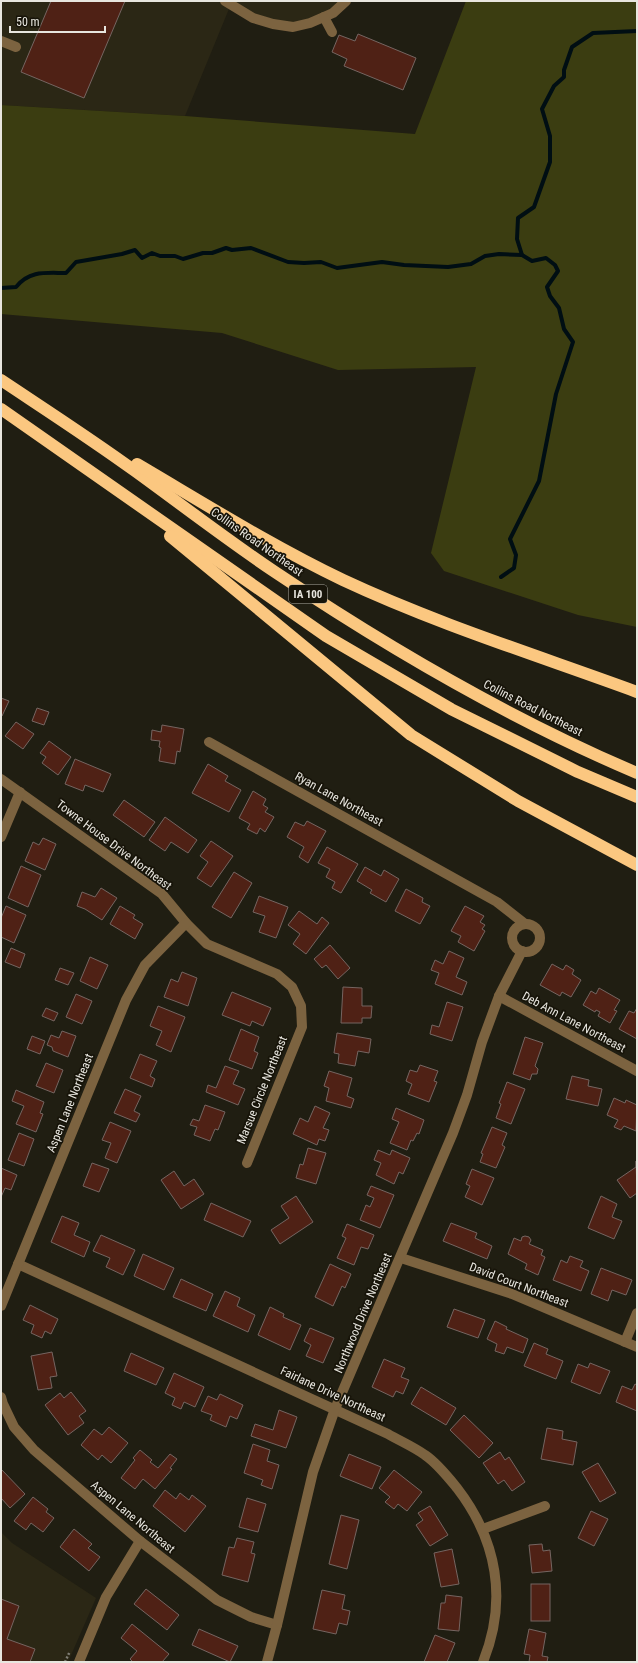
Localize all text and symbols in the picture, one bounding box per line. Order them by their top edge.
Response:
scale bar [10,8,105,34]
text: 50 m [16,15,40,29]
street label: Collins Road Northeast [208,505,306,579]
road number: IA 100 [289,585,327,603]
street label: Collins Road Northeast [481,677,585,739]
street label: Ryan Lane Northeast [293,769,386,829]
street label: Towne House Drive Northeast [54,797,175,893]
street label: Deb Ann Lane Northeast [520,989,629,1055]
street label: Marsue Circle Northeast [234,1034,290,1146]
street label: Aspen Lane Northeast [44,1051,96,1154]
street label: Northwood Drive Northeast [331,1250,395,1375]
street label: David Court Northeast [467,1260,571,1311]
street label: Fairlane Drive Northeast [278,1364,388,1425]
street label: Aspen Lane Northeast [88,1478,178,1556]

